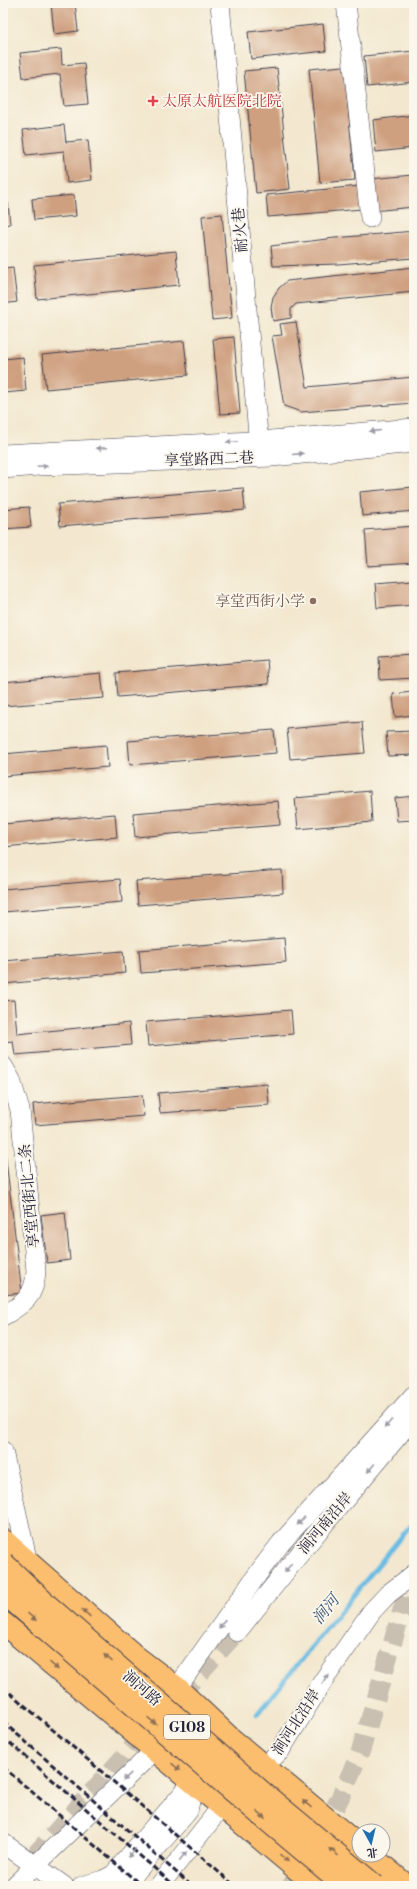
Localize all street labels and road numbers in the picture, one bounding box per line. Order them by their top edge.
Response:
street label: 耐火巷 [229,207,252,253]
street label: 享堂路西二巷 [164,448,254,471]
street label: 享堂西街北二条 [15,1143,44,1249]
street label: 涧河南沿岸 [294,1488,357,1558]
street label: 涧河路 [118,1666,165,1710]
street label: 涧河北沿岸 [268,1686,325,1759]
road number: G108 [164,1715,210,1739]

